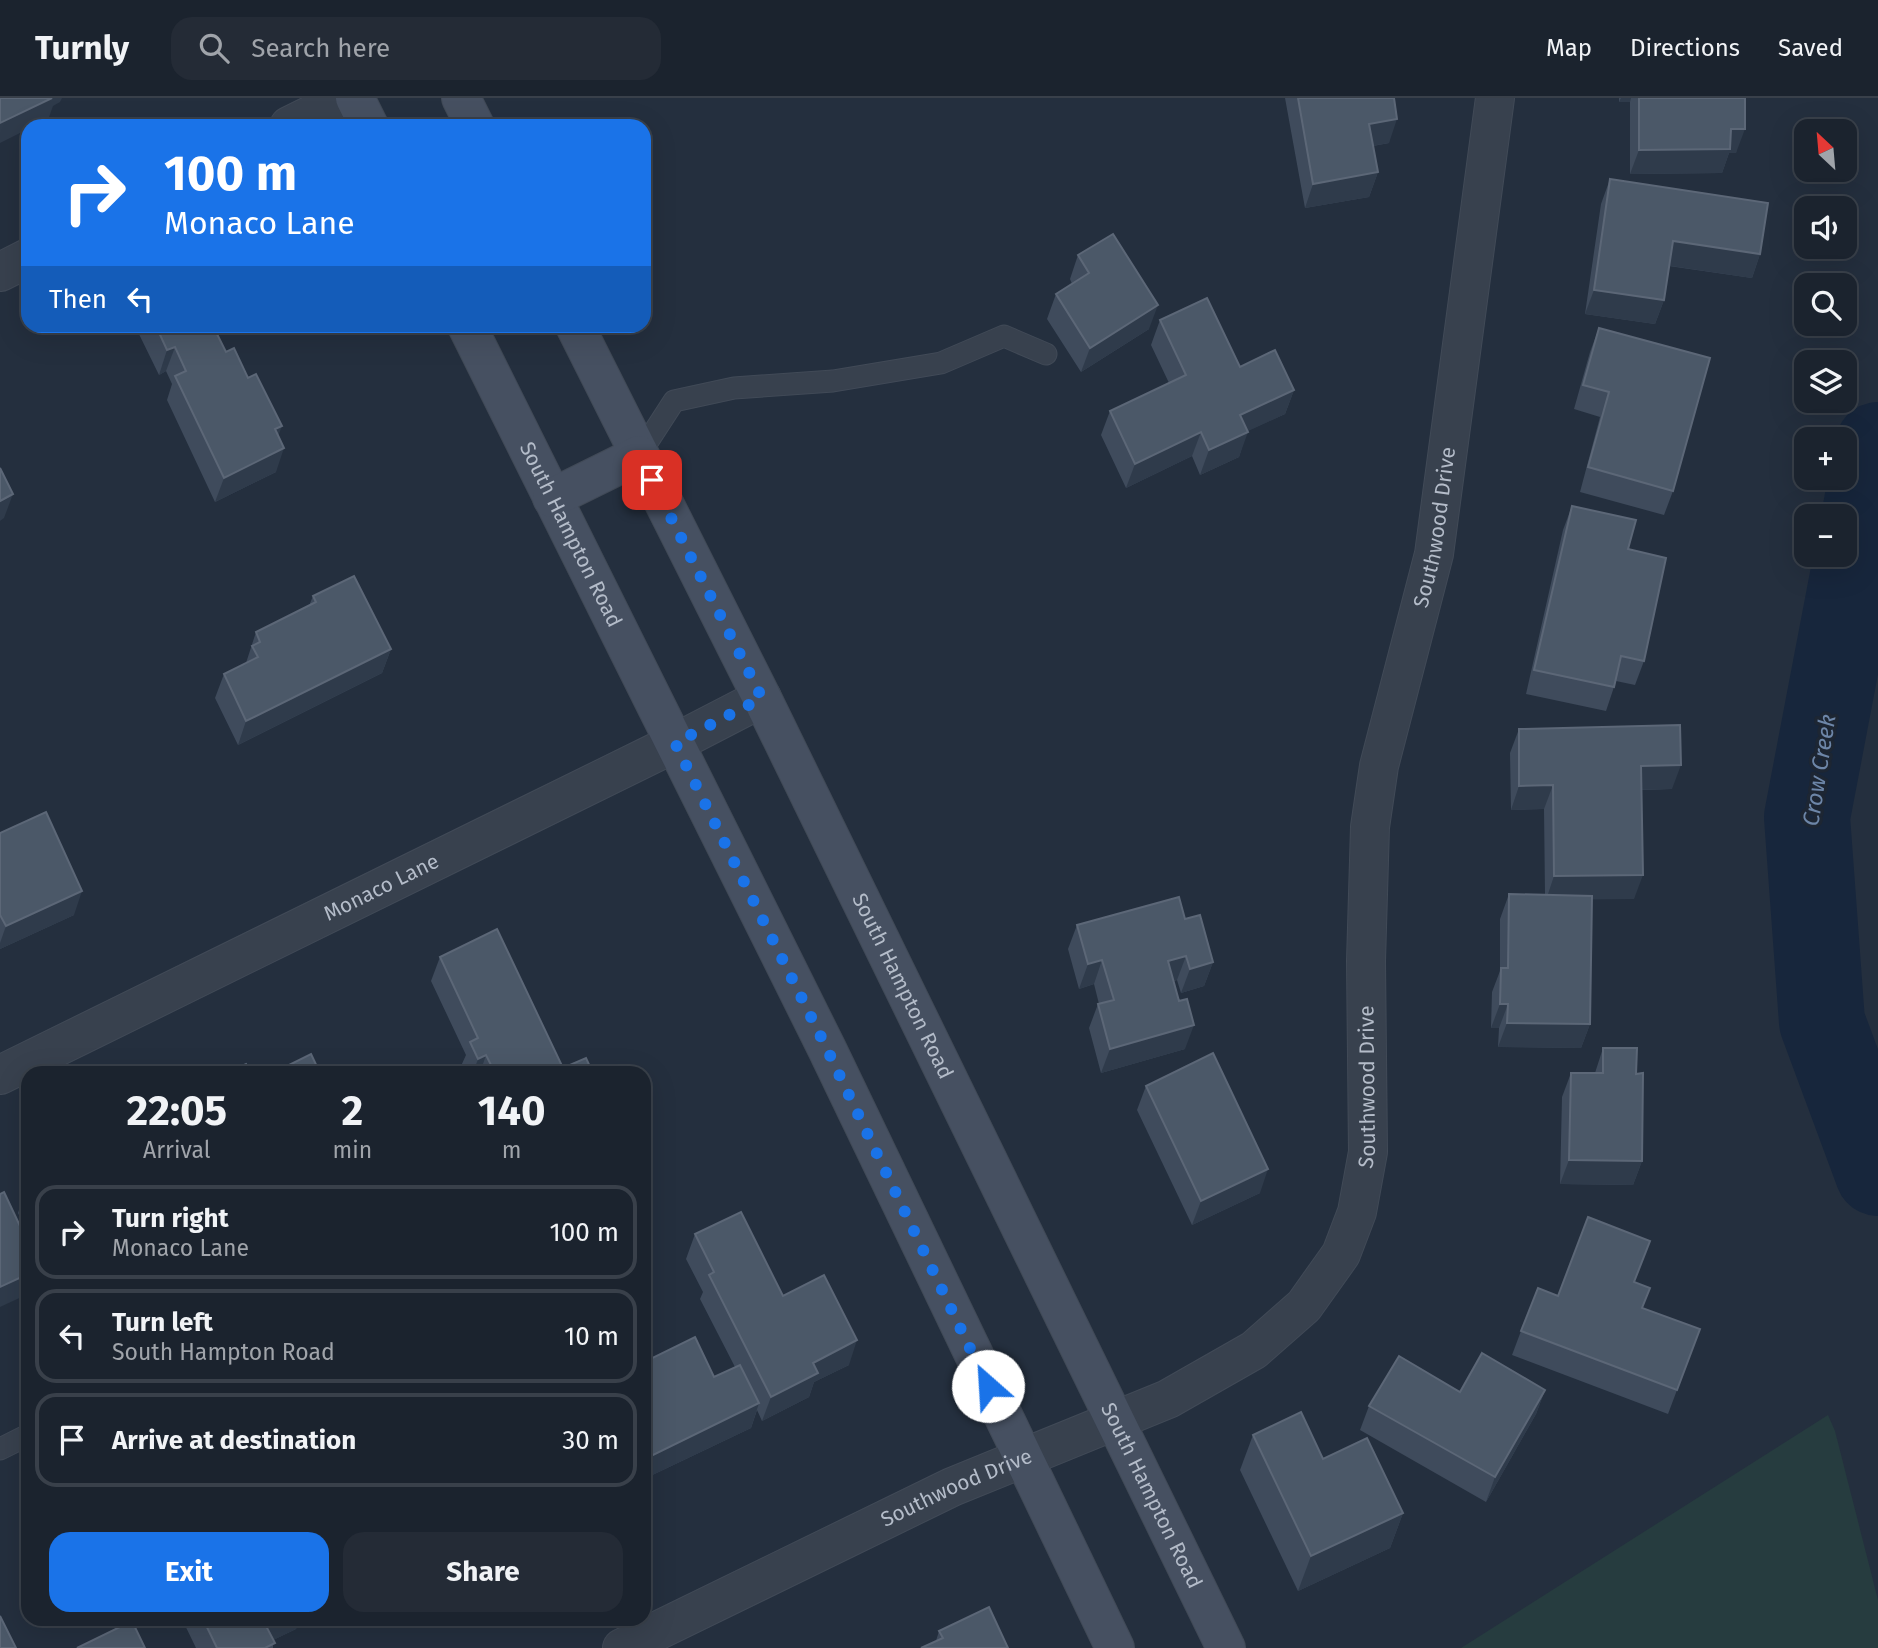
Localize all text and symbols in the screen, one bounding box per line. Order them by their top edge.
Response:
search box [171,17,661,80]
text: Turnly [35,28,129,68]
icon: search [195,29,233,67]
text: Search here [251,33,390,64]
text: Map [1546,34,1592,62]
text: Directions [1630,34,1740,62]
text: Saved [1778,34,1843,62]
north arrow [1794,119,1857,182]
map controls [1794,119,1857,567]
text: 100 m [164,144,297,203]
icon: right [49,147,140,238]
button: sound [1794,196,1857,259]
text: Monaco Lane [164,204,355,242]
button: search [1794,273,1857,336]
icon: left [121,280,159,318]
text: Then [49,284,107,315]
button: layers [1794,350,1857,413]
button: + [1794,427,1857,490]
street label: South Hampton Road [514,438,628,631]
street label: Southwood Drive [1408,445,1461,610]
pin [622,450,682,510]
icon: arrive [633,461,671,499]
button: − [1794,504,1857,567]
water label: Crow Creek [1796,712,1842,828]
street label: Monaco Lane [319,848,443,927]
street label: South Hampton Road [846,889,959,1083]
street label: Southwood Drive [1352,1005,1381,1170]
text: 22:05 [126,1086,227,1136]
text: 2 [342,1086,363,1136]
text: 140 [478,1086,545,1136]
text: Arrival [143,1136,210,1164]
text: min [333,1136,372,1164]
text: m [502,1136,521,1164]
text: Turn right [112,1203,229,1234]
icon: right [53,1213,91,1251]
text: 100 m [550,1217,619,1248]
text: Monaco Lane [112,1234,249,1262]
text: Turn left [112,1307,213,1338]
icon: left [53,1317,91,1355]
text: 10 m [564,1321,619,1352]
text: South Hampton Road [112,1338,335,1366]
position arrow [951,1349,1025,1423]
street label: South Hampton Road [1095,1398,1208,1593]
icon: arrive [53,1421,91,1459]
text: Arrive at destination [112,1425,356,1456]
text: 30 m [562,1425,619,1456]
street label: Southwood Drive [877,1443,1036,1533]
button: Exit [49,1532,329,1612]
button: Share [343,1532,623,1612]

